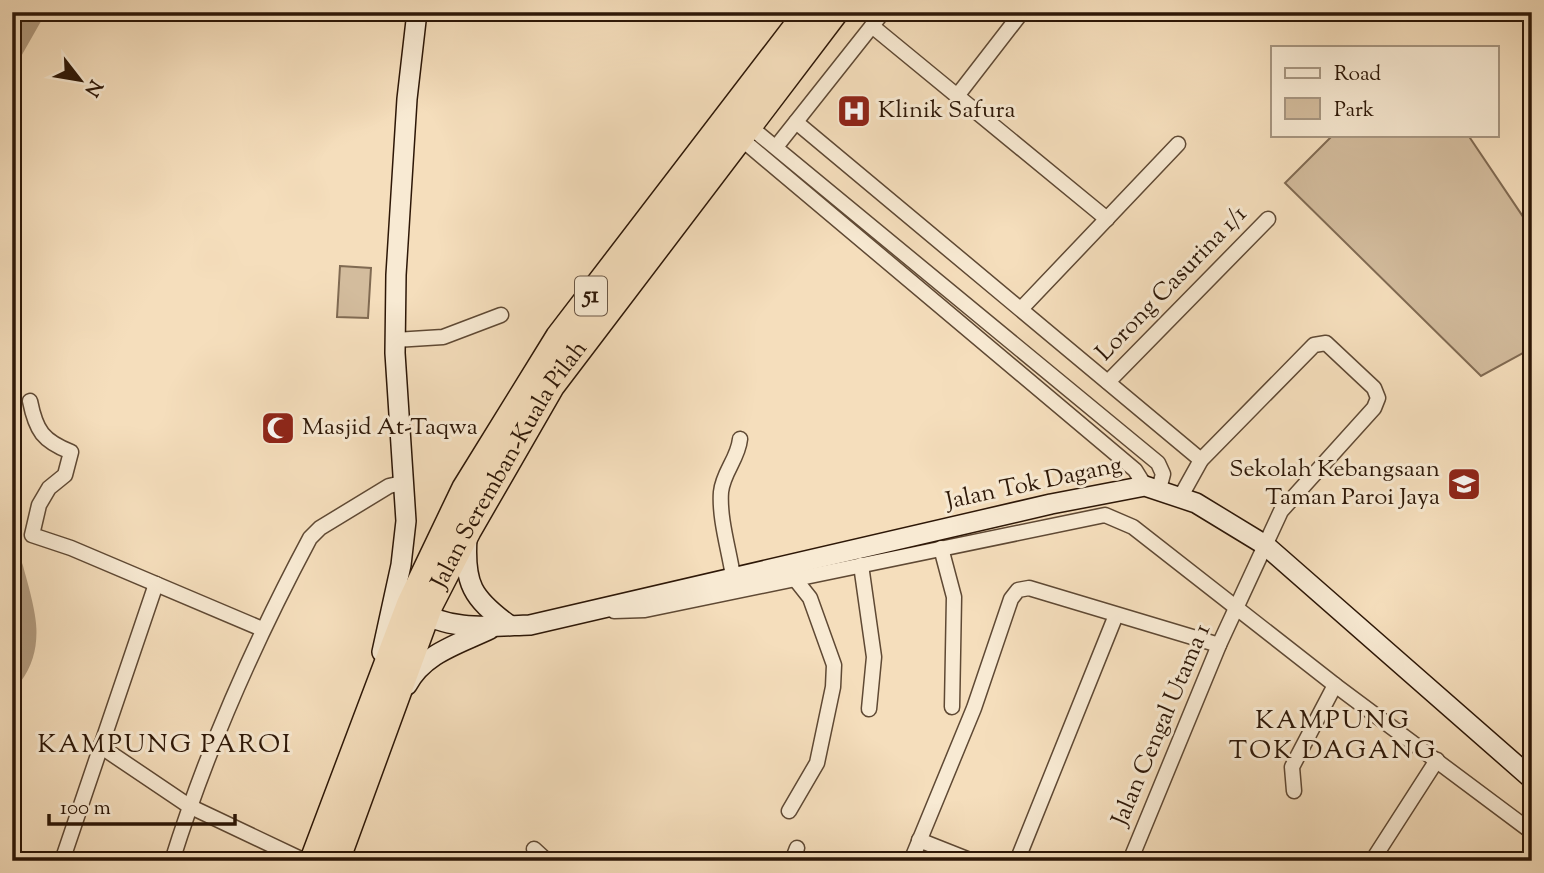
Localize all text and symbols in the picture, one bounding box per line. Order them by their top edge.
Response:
north arrow [46,46,116,116]
legend [1271,46,1498,136]
text: Road [1334,60,1381,90]
text: N [77,74,108,101]
hospital icon: Klinik Safura [835,92,873,130]
place label: Klinik Safura [878,94,1016,128]
text: Park [1334,96,1375,126]
street label: Lorong Casurina 1/1 [1089,199,1255,369]
road number: 51 [575,276,607,316]
street label: Jalan Seremban-Kuala Pilah [423,334,596,597]
mosque icon: Masjid At-Taqwa [259,409,297,447]
place label: Masjid At-Taqwa [302,411,478,445]
street label: Jalan Tok Dagang [941,449,1125,520]
place label: Sekolah Kebangsaan Taman Paroi Jaya [1229,453,1440,515]
school or university icon: Sekolah Kebangsaan Taman Paroi Jaya [1445,465,1483,503]
street label: Jalan Cengal Utama 1 [1103,619,1220,833]
district label: KAMPUNG TOK DAGANG [1229,703,1437,770]
district label: KAMPUNG PAROI [37,727,293,764]
scale bar [49,782,234,826]
text: 100 m [60,794,111,824]

